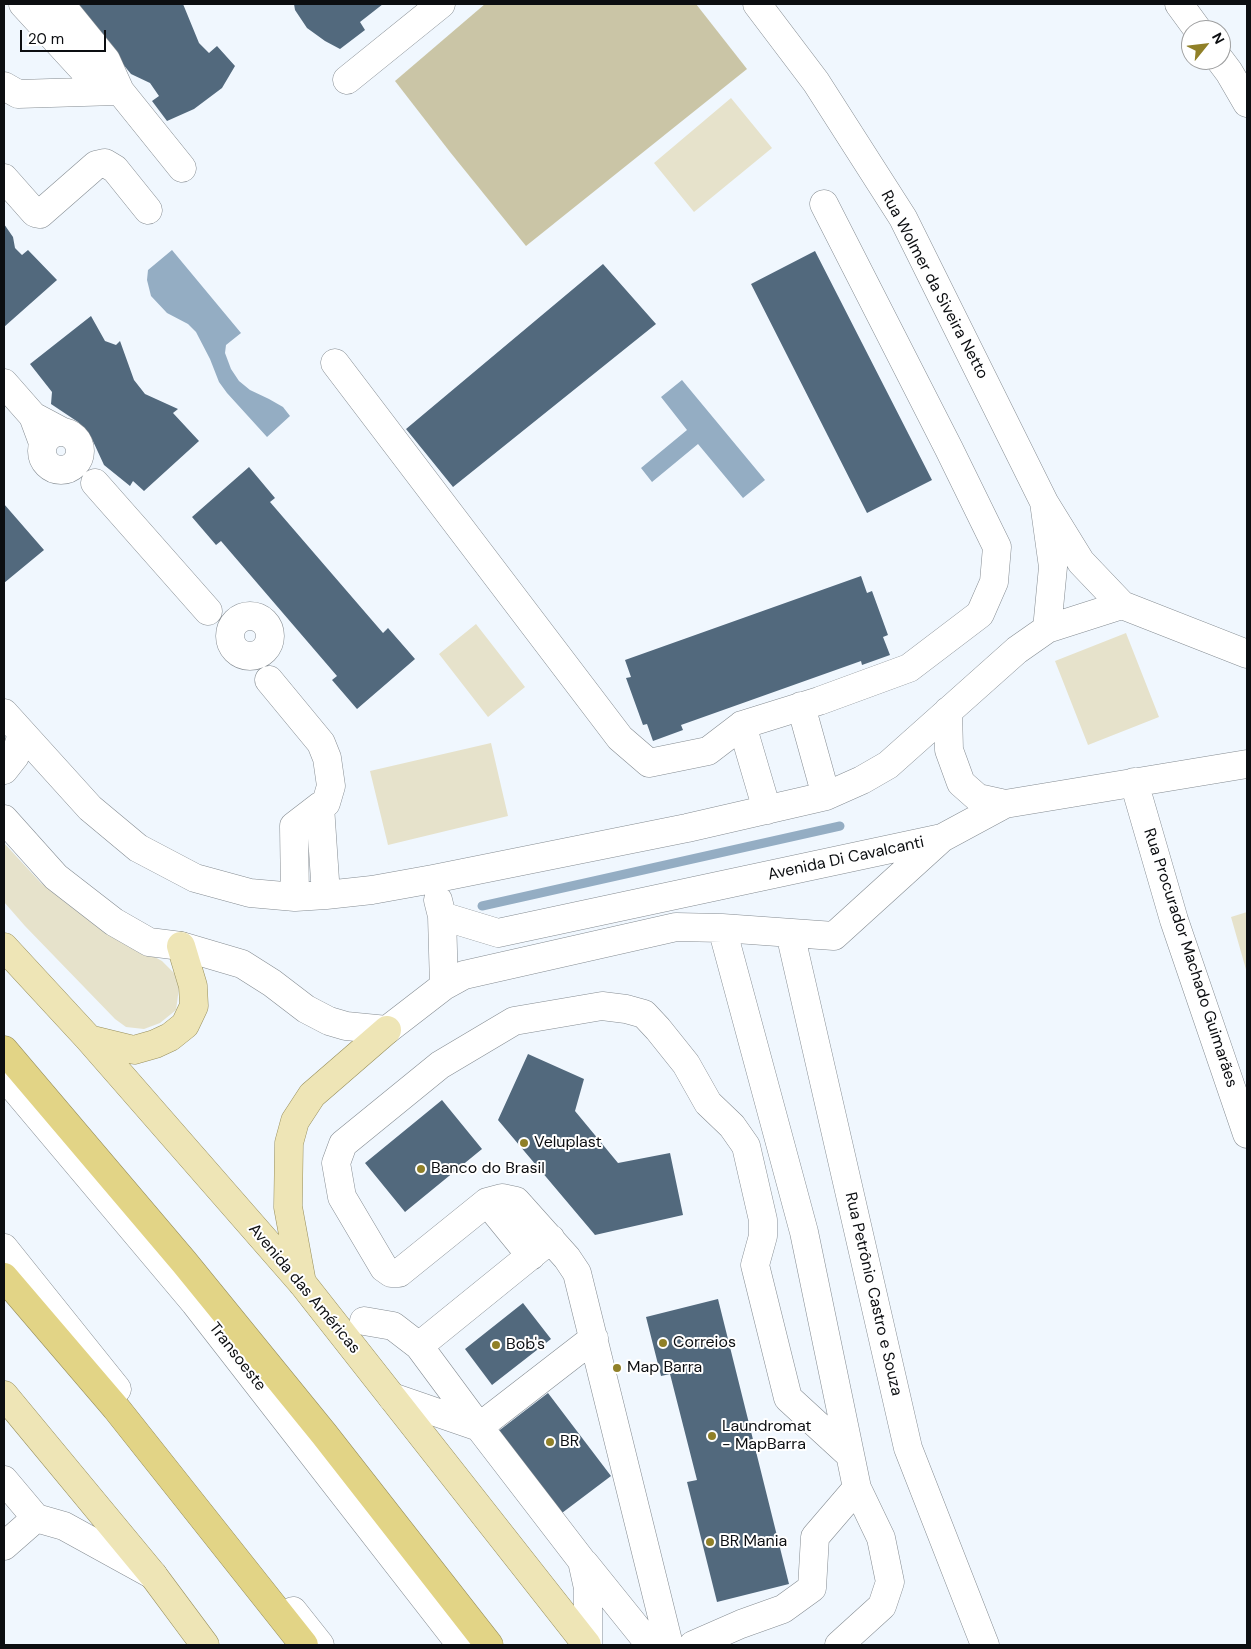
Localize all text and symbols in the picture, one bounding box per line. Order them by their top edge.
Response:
scale bar [22,20,109,52]
north arrow [1181,20,1231,70]
text: 20 m [28,29,64,49]
text: N [1208,29,1229,47]
street label: Rua Wolmer da Siveira Netto [876,188,992,382]
street label: Rua Procurador Machado Guimarães [1139,826,1241,1090]
street label: Avenida Di Cavalcanti [766,833,926,885]
place label: Veluplast [534,1133,602,1153]
marker: Veluplast [518,1137,530,1149]
place label: Banco do Brasil [431,1159,545,1179]
marker: Banco do Brasil [415,1163,427,1175]
street label: Rua Petrônio Castro e Souza [840,1190,906,1398]
street label: Avenida das Américas [244,1220,364,1358]
street label: Transoeste [204,1319,270,1395]
place label: Correios [673,1333,736,1353]
place label: Bob's [506,1335,545,1355]
marker: Correios [657,1337,669,1349]
marker: Bob's [490,1339,502,1351]
place label: Map Barra [627,1358,702,1378]
marker: Map Barra [611,1362,623,1374]
place label: Laundromat - MapBarra [722,1417,812,1455]
marker: Laundromat - MapBarra [706,1430,718,1442]
place label: BR [560,1432,579,1452]
marker: BR [544,1436,556,1448]
place label: BR Mania [720,1532,787,1552]
marker: BR Mania [704,1536,716,1548]

